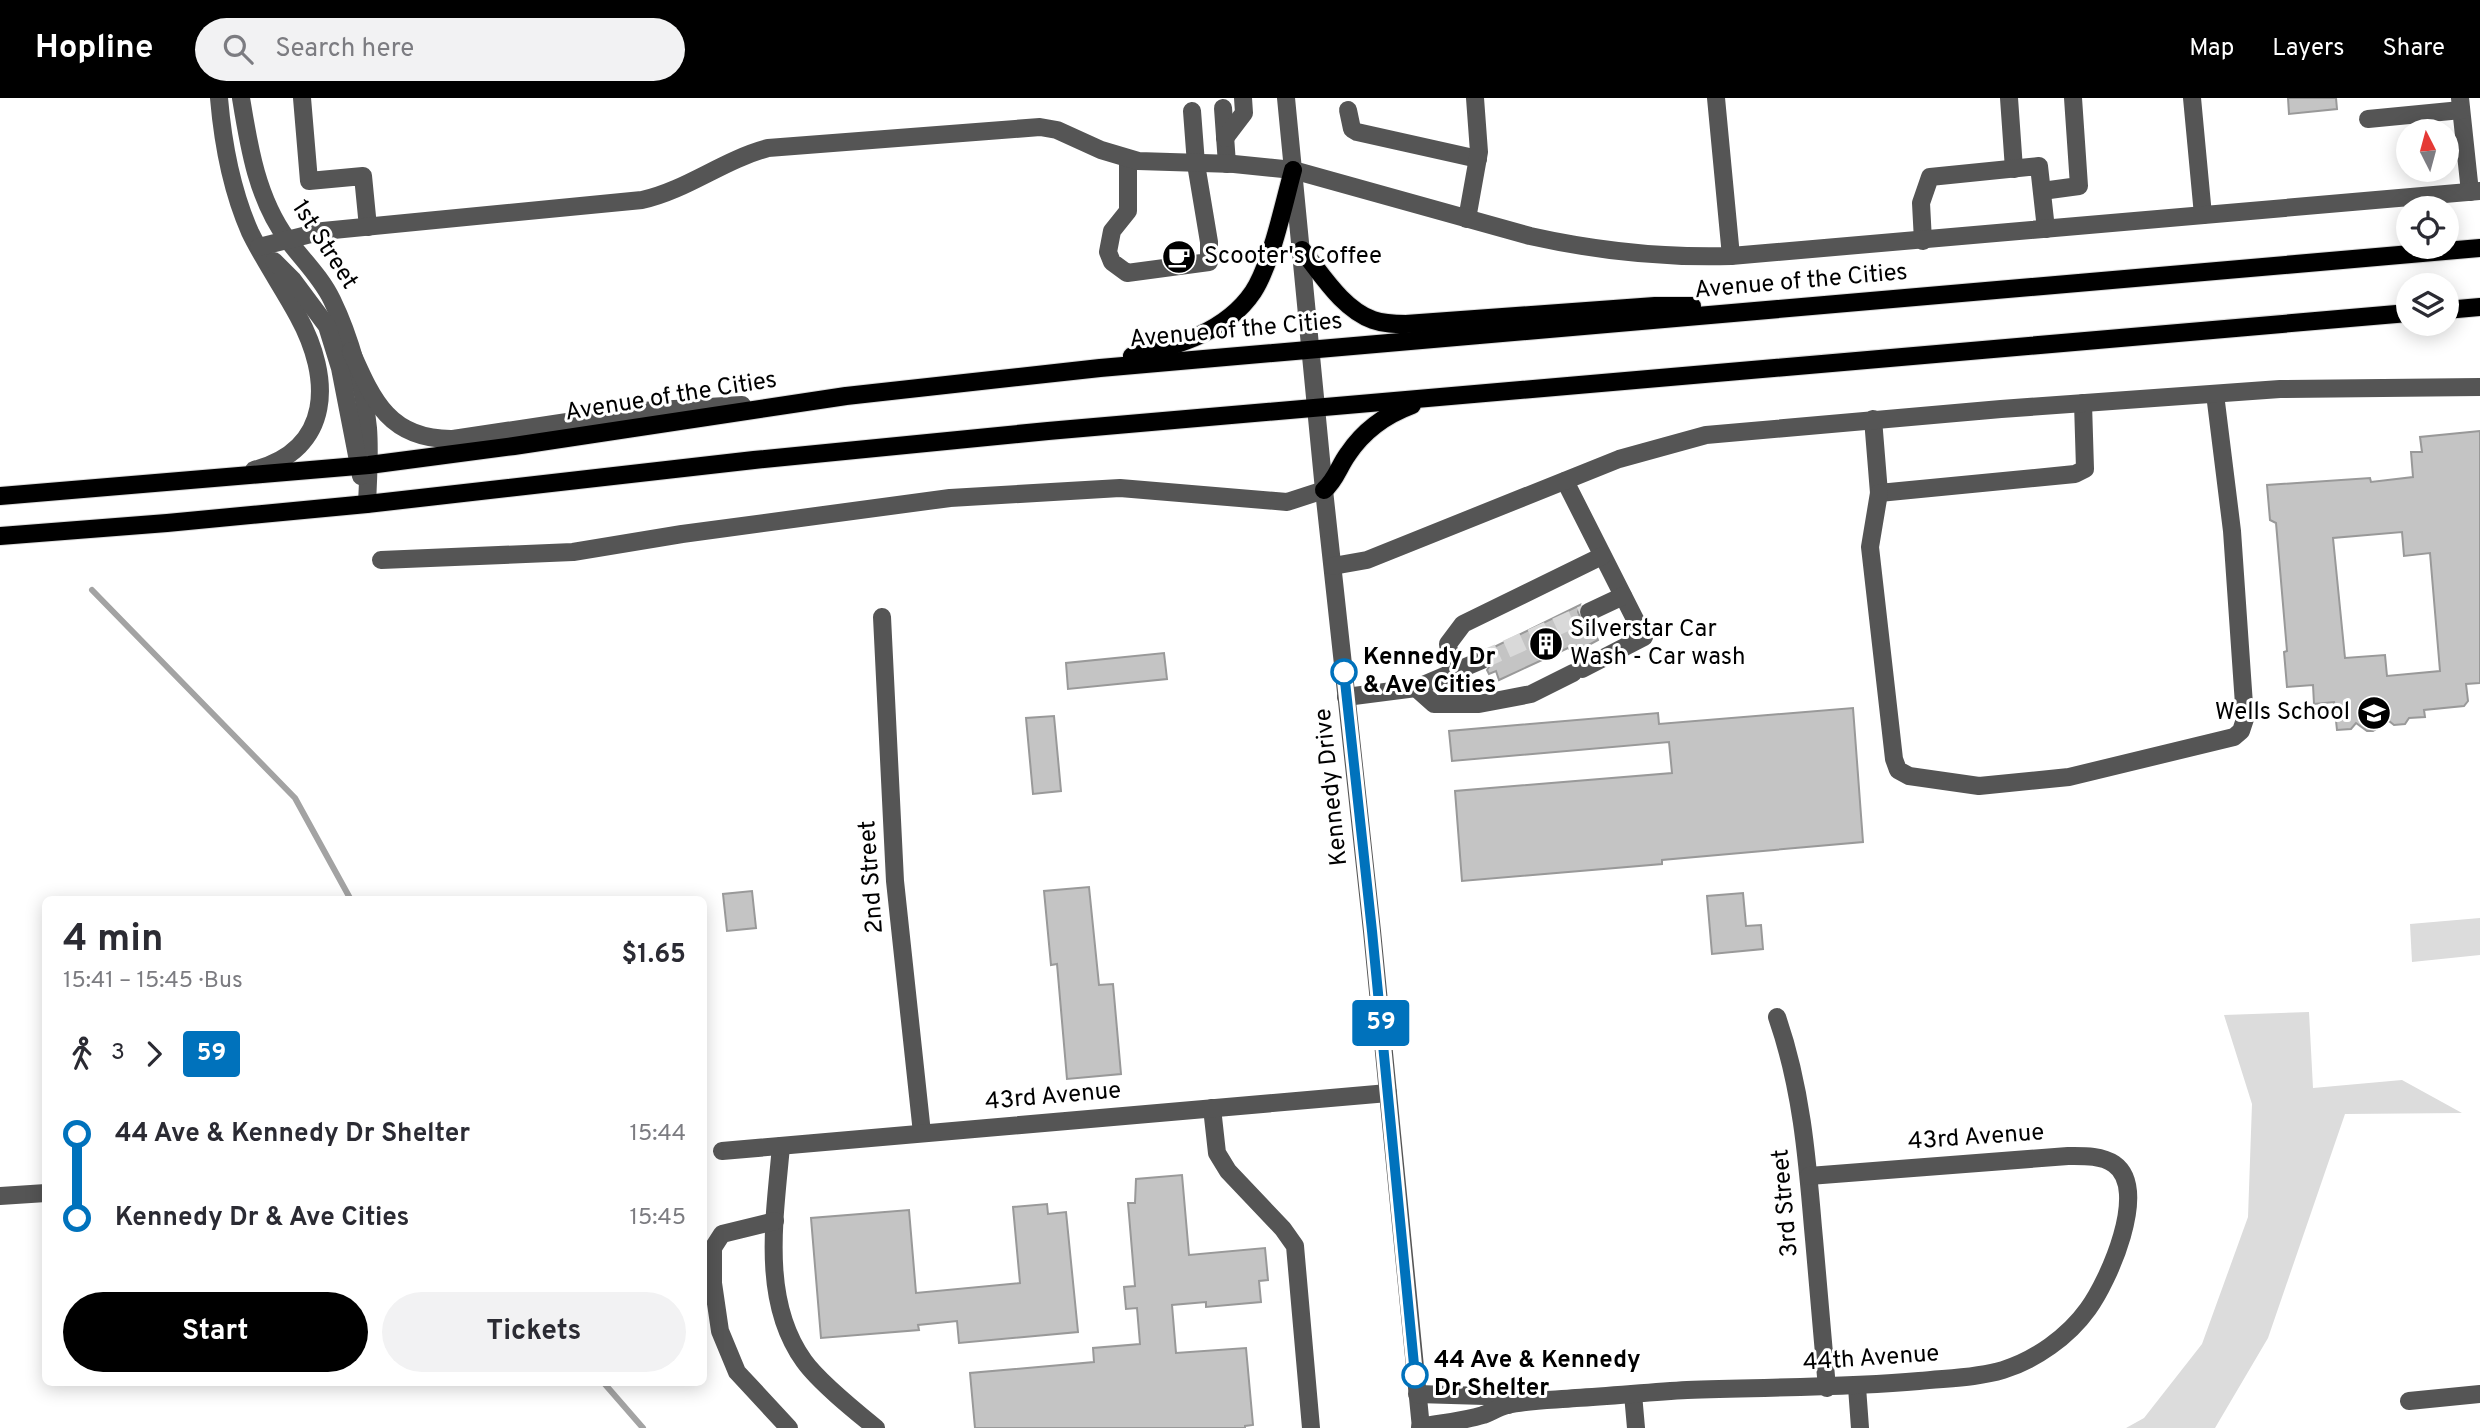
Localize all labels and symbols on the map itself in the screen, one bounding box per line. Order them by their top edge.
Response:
north arrow [2396,119,2459,182]
street label: 1st Street [284,195,364,295]
cafe icon: Scooter's Coffee [1160,238,1198,276]
place label: Scooter's Coffee [1204,242,1382,272]
street label: Avenue of the Cities [1693,258,1909,306]
street label: Avenue of the Cities [1128,307,1344,355]
street label: Avenue of the Cities [563,365,779,429]
place label: Silverstar Car Wash - Car wash [1570,615,1746,673]
building icon: Silverstar Car Wash - Car wash [1527,625,1565,663]
place label: Kennedy Dr & Ave Cities [1363,643,1496,701]
marker: Kennedy Dr & Ave Cities [1331,659,1357,685]
school or university icon: Wells School [2355,694,2393,732]
place label: Wells School [2215,698,2350,728]
street label: Kennedy Drive [1309,707,1355,867]
street label: 2nd Street [853,819,891,935]
line badge: 59 [1350,1000,1412,1046]
street label: 43rd Avenue [984,1076,1122,1118]
street label: 43rd Avenue [1907,1118,2045,1158]
street label: 3rd Street [1766,1148,1806,1258]
street label: 44th Avenue [1802,1339,1940,1379]
place label: 44 Ave & Kennedy Dr Shelter [1434,1346,1641,1404]
marker: 44 Ave & Kennedy Dr Shelter [1402,1362,1428,1388]

